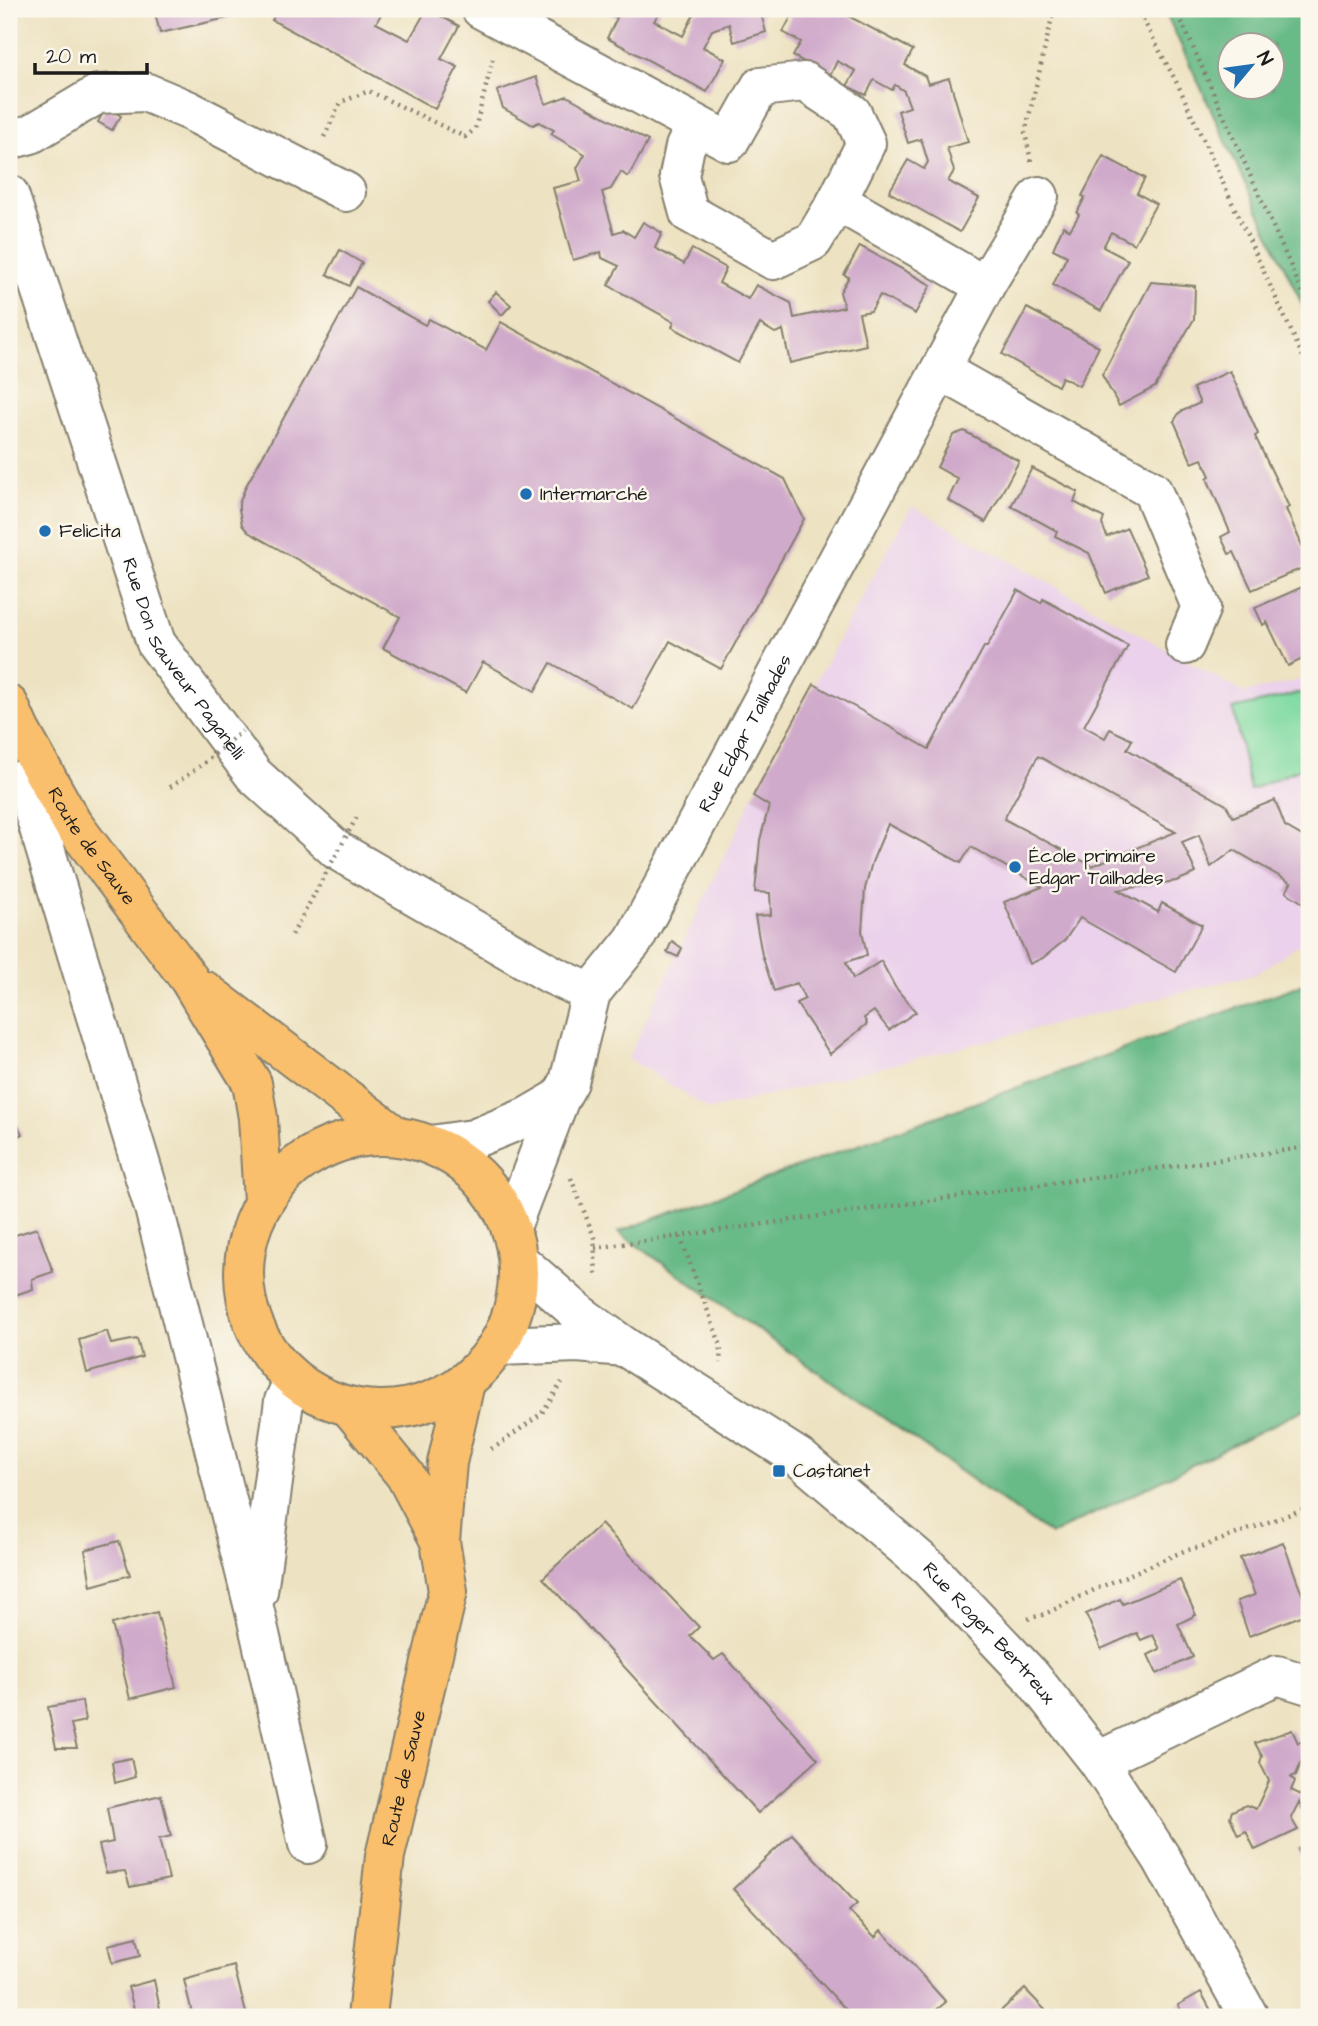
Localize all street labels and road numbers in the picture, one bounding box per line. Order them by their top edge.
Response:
street label: Rue Don Sauveur Paganelli [116,554,251,765]
street label: Rue Edgar Tailhades [692,649,798,817]
street label: Route de Sauve [41,782,143,911]
street label: Rue Roger Bertreux [917,1556,1062,1710]
street label: Route de Sauve [374,1708,433,1849]

